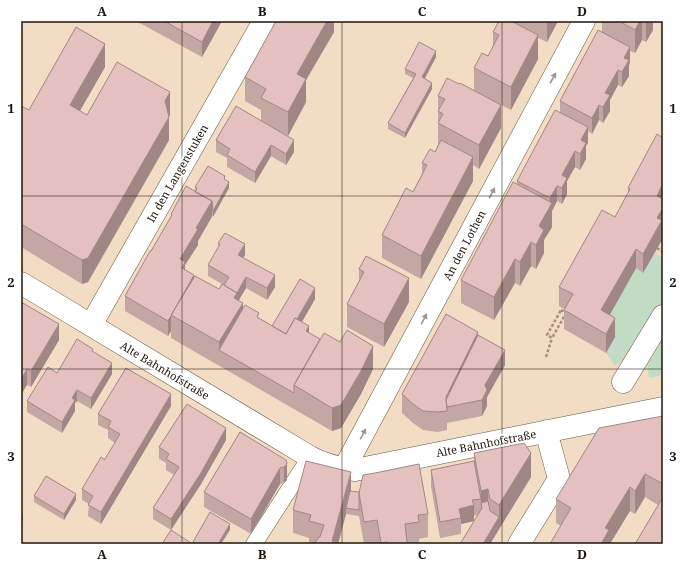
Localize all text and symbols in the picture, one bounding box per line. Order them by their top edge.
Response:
text: A [97,2,107,20]
text: B [258,2,267,20]
text: C [418,2,427,20]
text: D [577,2,587,20]
one-way arrow [550,72,557,84]
text: 1 [7,99,15,117]
text: 1 [669,99,677,117]
street label: In den Langenstuken [143,121,211,225]
one-way arrow [489,187,495,198]
street label: An den Lothen [439,207,489,283]
text: 2 [7,273,15,291]
text: 2 [669,273,677,291]
one-way arrow [421,314,427,325]
street label: Alte Bahnhofstraße [118,337,213,403]
street label: Alte Bahnhofstraße [435,426,537,460]
one-way arrow [360,428,366,440]
text: 3 [7,447,15,465]
text: 3 [669,447,677,465]
text: A [97,545,107,563]
text: B [258,545,267,563]
text: C [418,545,427,563]
text: D [577,545,587,563]

